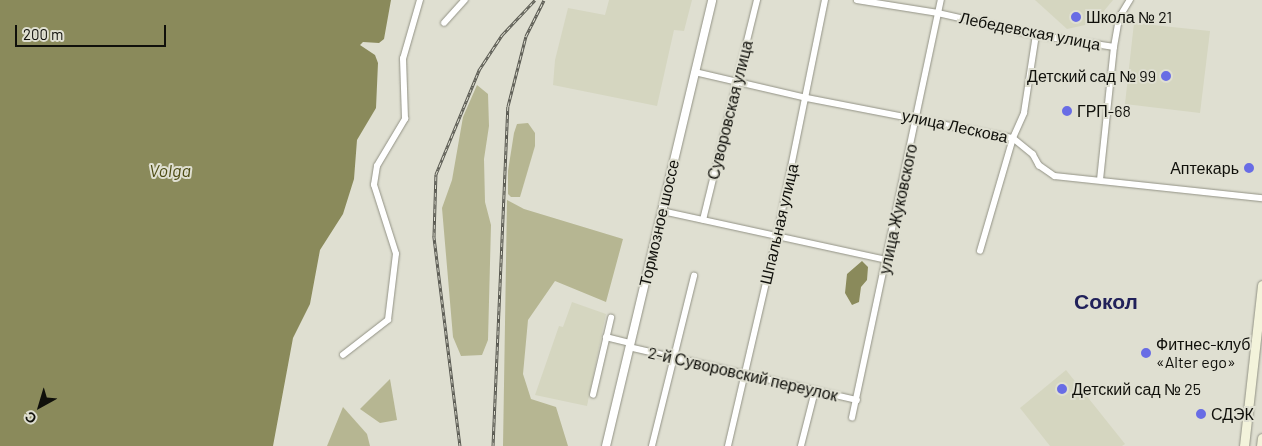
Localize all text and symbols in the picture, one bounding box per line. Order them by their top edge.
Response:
place label: Школа № 21 [1086,7,1172,27]
street label: Лебедевская улица [958,8,1102,54]
marker: Школа № 21 [1070,11,1082,23]
scale bar [18,15,169,47]
text: 200 m [23,25,63,43]
street label: Суворовская улица [703,38,757,182]
place label: Детский сад № 99 [1027,66,1156,86]
marker: Детский сад № 99 [1160,70,1172,82]
place label: ГРП-68 [1077,101,1131,121]
street label: улица Лескова [900,105,1010,147]
marker: ГРП-68 [1061,105,1073,117]
street label: улица Жуковского [875,142,921,276]
street label: Тормозное шоссе [635,158,683,288]
place label: Аптекарь [1170,158,1239,178]
water label: Volga [149,159,191,181]
street label: Шпальная улица [756,162,802,286]
marker: Аптекарь [1243,162,1255,174]
district label: Сокол [1074,288,1138,314]
place label: Фитнес-клуб «Alter ego» [1156,334,1250,372]
street label: 2-й Суворовский переулок [646,343,840,405]
marker: Фитнес-клуб «Alter ego» [1140,347,1152,359]
place label: Детский сад № 25 [1072,379,1201,399]
north arrow [15,381,65,431]
marker: Детский сад № 25 [1056,383,1068,395]
place label: СДЭК [1211,404,1254,424]
text: С [21,408,40,428]
marker: СДЭК [1195,408,1207,420]

